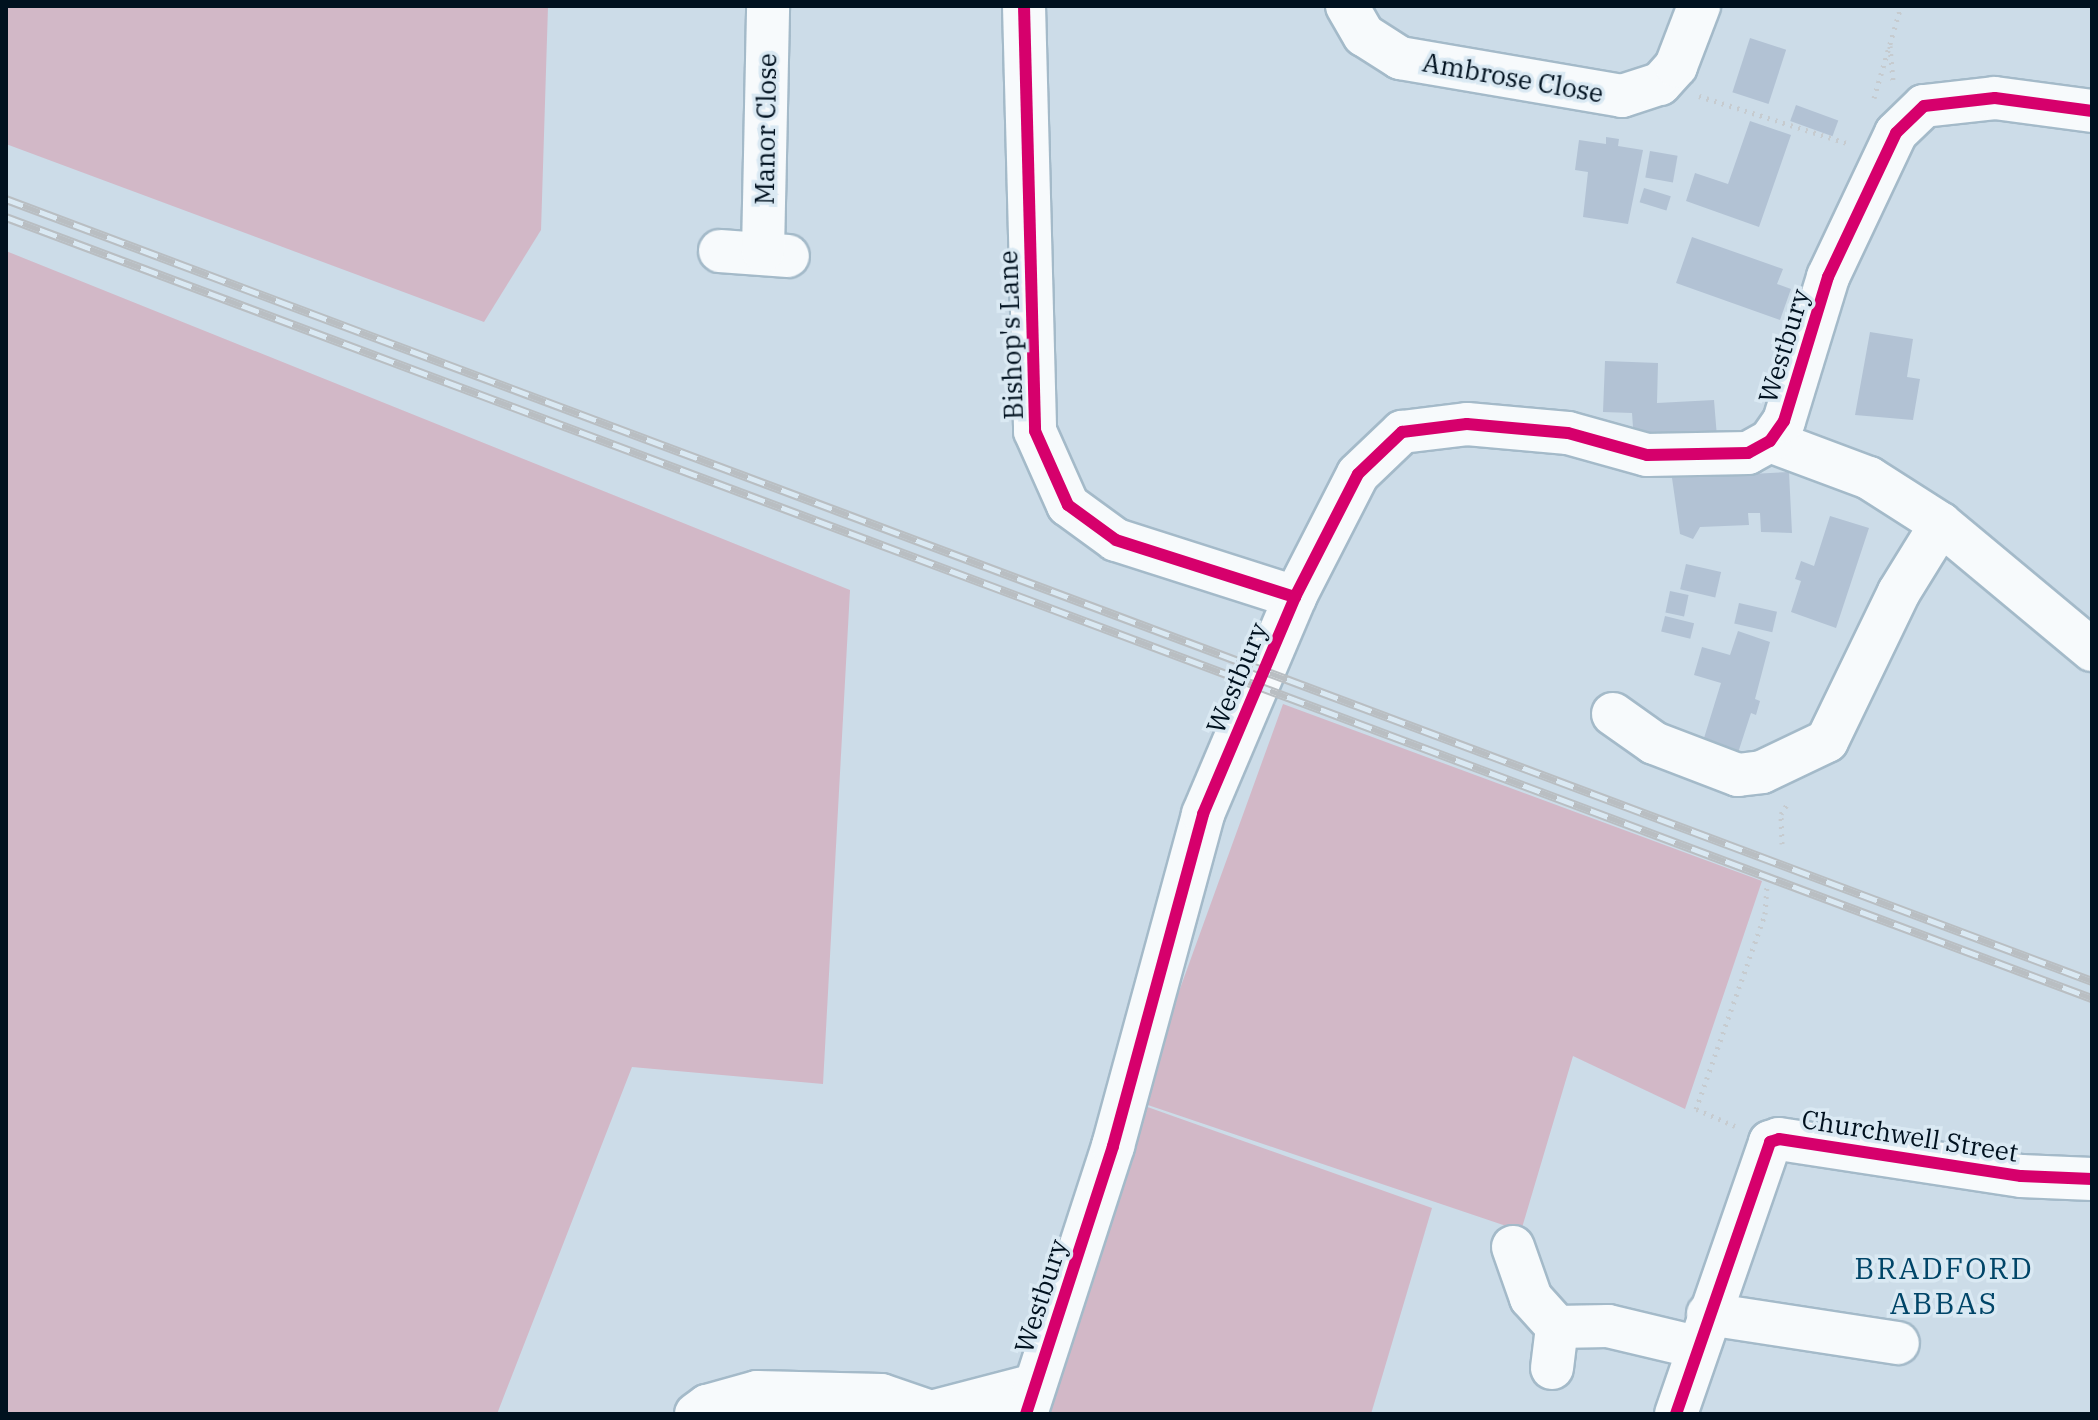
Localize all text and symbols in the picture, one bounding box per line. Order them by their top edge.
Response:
street label: Ambrose Close [1420,47,1606,109]
street label: Manor Close [749,53,783,205]
street label: Bishop's Lane [992,250,1030,420]
street label: Westbury [1752,285,1816,407]
street label: Westbury [1200,618,1274,738]
street label: Churchwell Street [1800,1103,2020,1169]
street label: Westbury [1008,1235,1074,1357]
district label: BRADFORD ABBAS [1854,1250,2034,1320]

